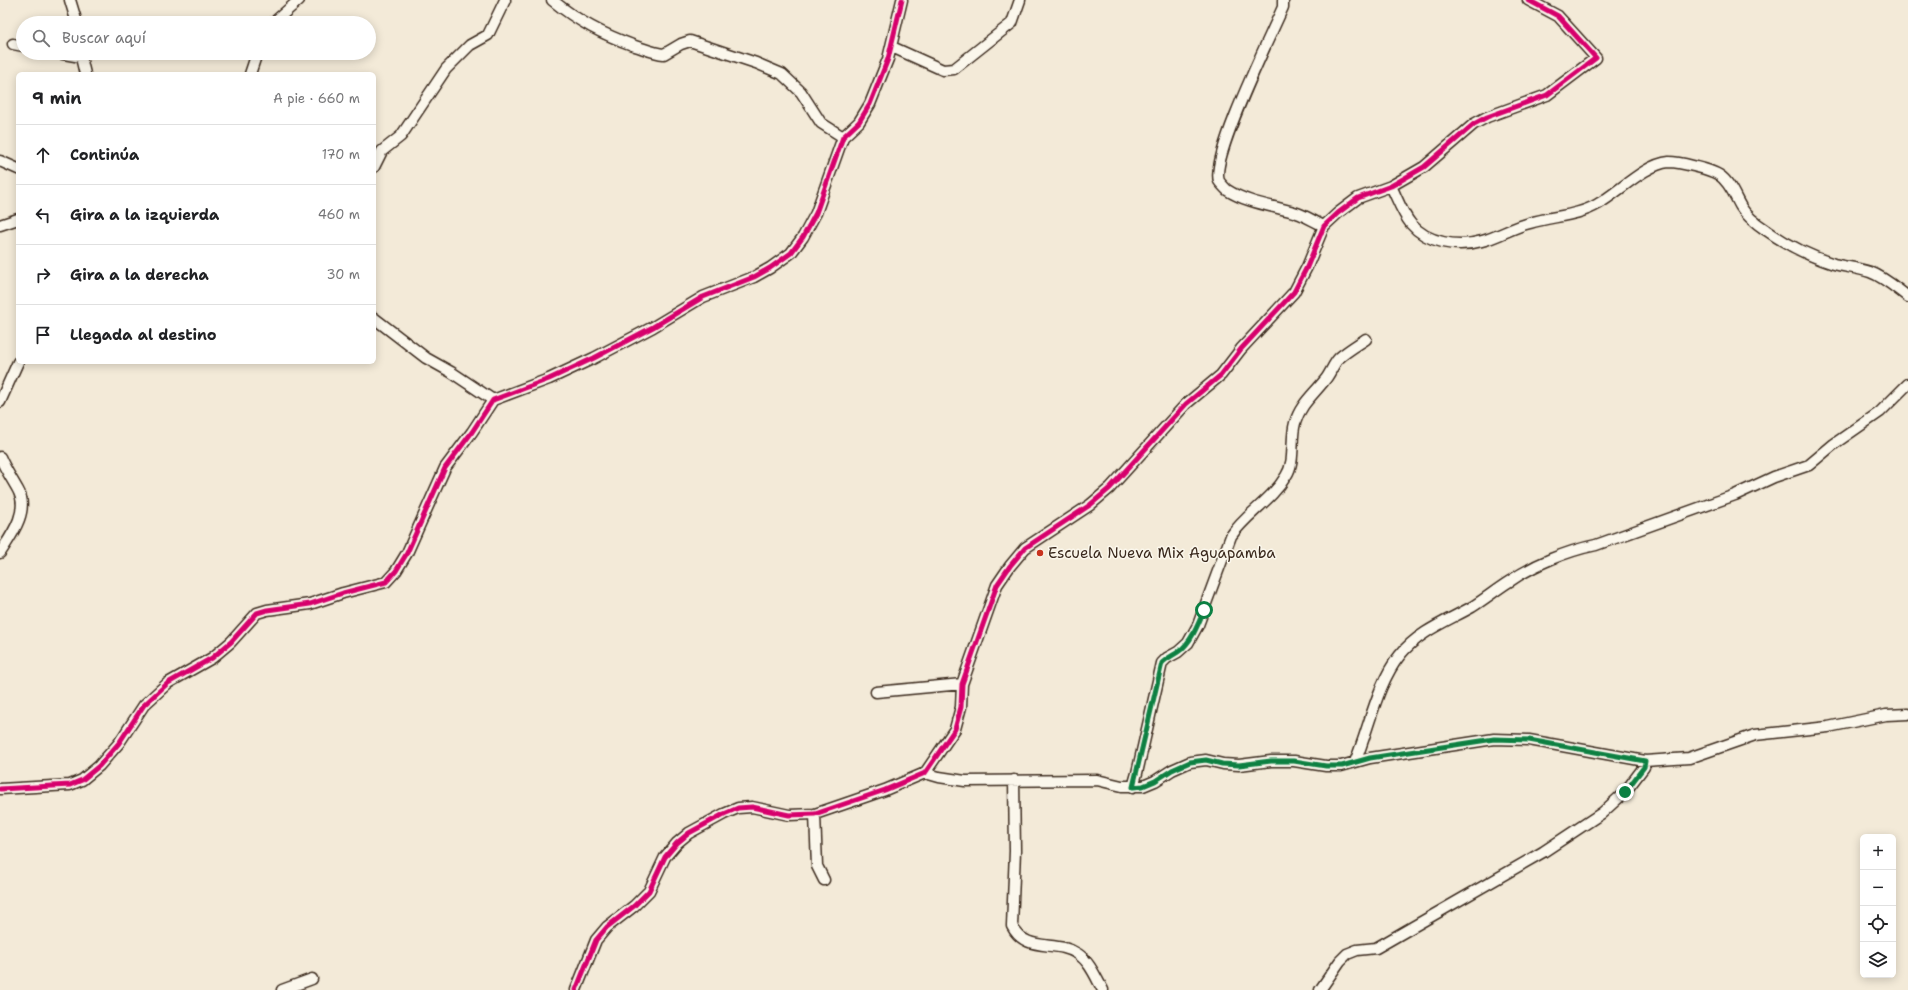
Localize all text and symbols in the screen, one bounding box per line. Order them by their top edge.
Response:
search box [16,16,376,60]
icon: search [30,27,52,49]
text: Buscar aquí [62,28,146,48]
text: 9 min [32,87,82,109]
text: A pie · 660 m [273,90,360,107]
icon: ahead [32,144,54,166]
text: Continúa [70,145,139,165]
text: 170 m [322,146,360,163]
icon: left [32,204,54,226]
text: Gira a la izquierda [70,205,219,225]
text: 460 m [318,206,360,223]
icon: right [32,264,54,286]
text: Gira a la derecha [70,265,209,285]
text: 30 m [326,266,360,283]
icon: arrive [32,324,54,346]
text: Llegada al destino [70,325,217,345]
place label: Escuela Nueva Mix Aguapamba [1048,543,1276,563]
marker: Escuela Nueva Mix Aguapamba [1035,548,1045,558]
route start [1195,601,1213,619]
route end [1616,783,1634,801]
map controls [1860,834,1896,978]
button: + [1860,834,1896,870]
button: − [1860,870,1896,906]
button: locate [1860,906,1896,942]
button: layers [1860,942,1896,978]

